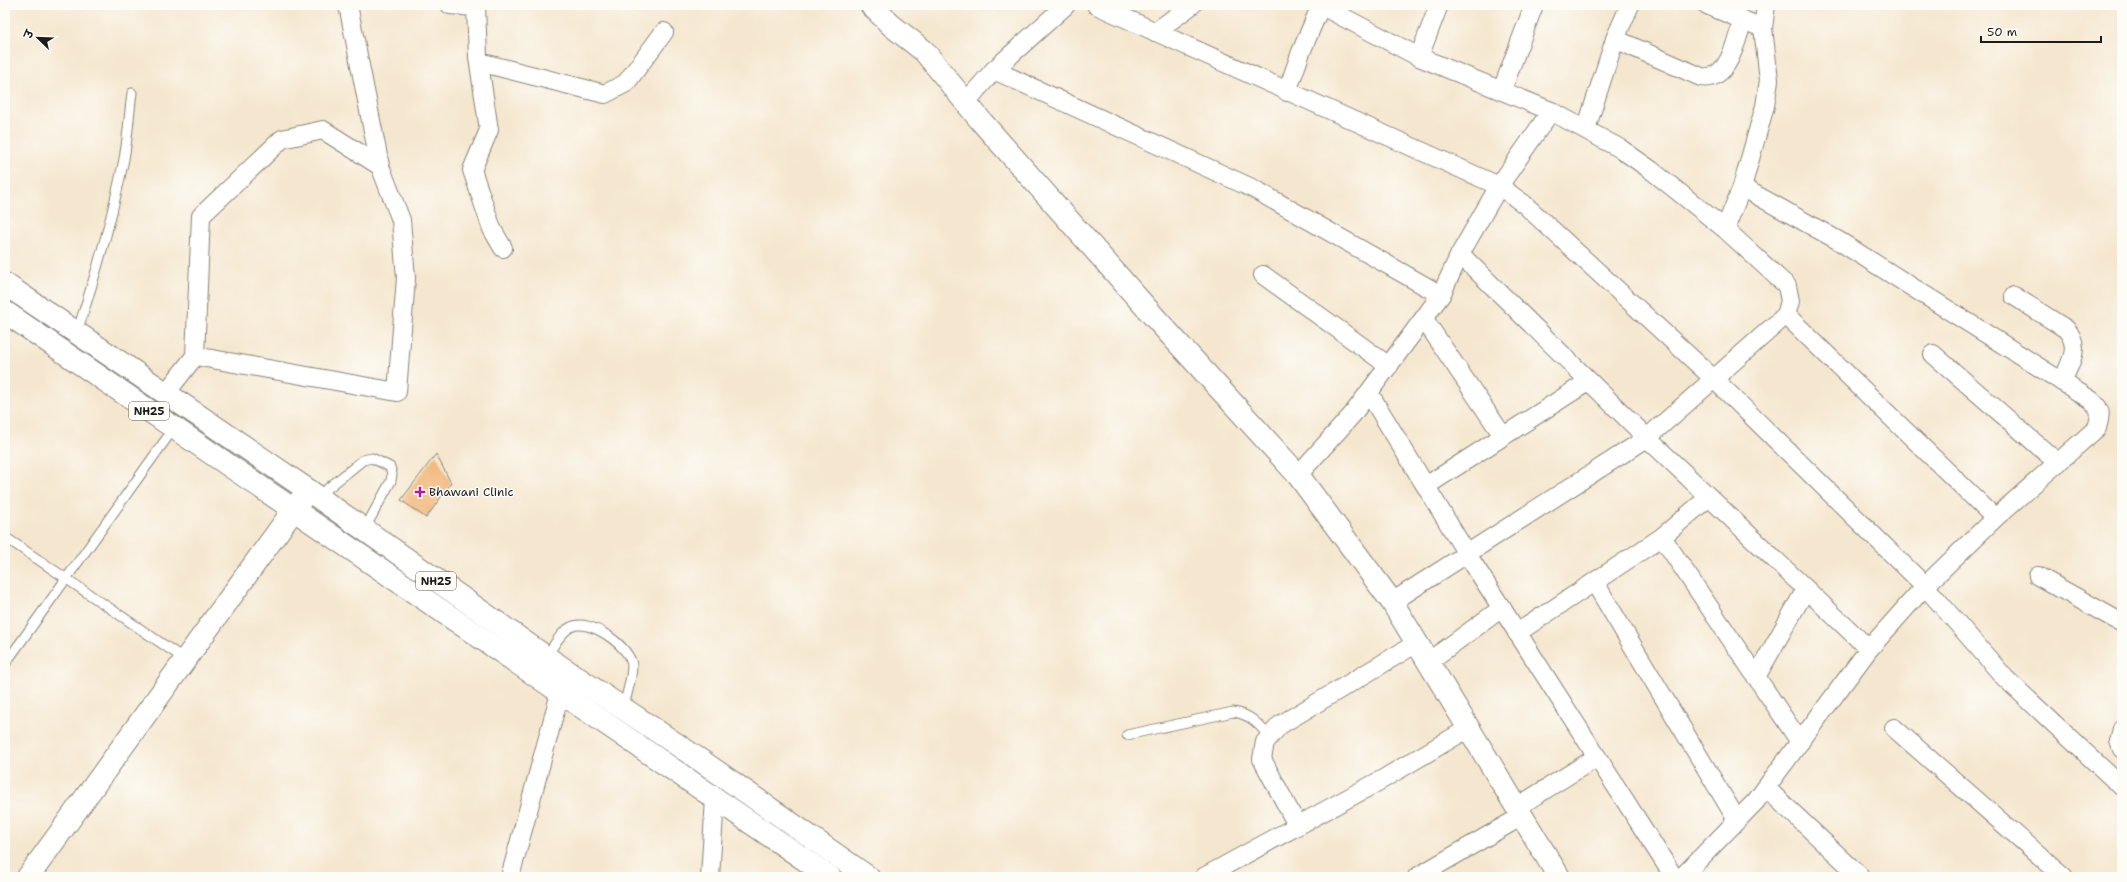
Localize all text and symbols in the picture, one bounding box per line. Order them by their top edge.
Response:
north arrow [18,18,58,58]
scale bar [1981,18,2101,44]
text: 50 m [1987,24,2017,40]
text: उ [21,26,38,42]
road number: NH25 [129,402,169,420]
place label: Bhawani Clinic [429,484,514,500]
marker: Bhawani Clinic [414,486,426,498]
road number: NH25 [416,572,456,590]

